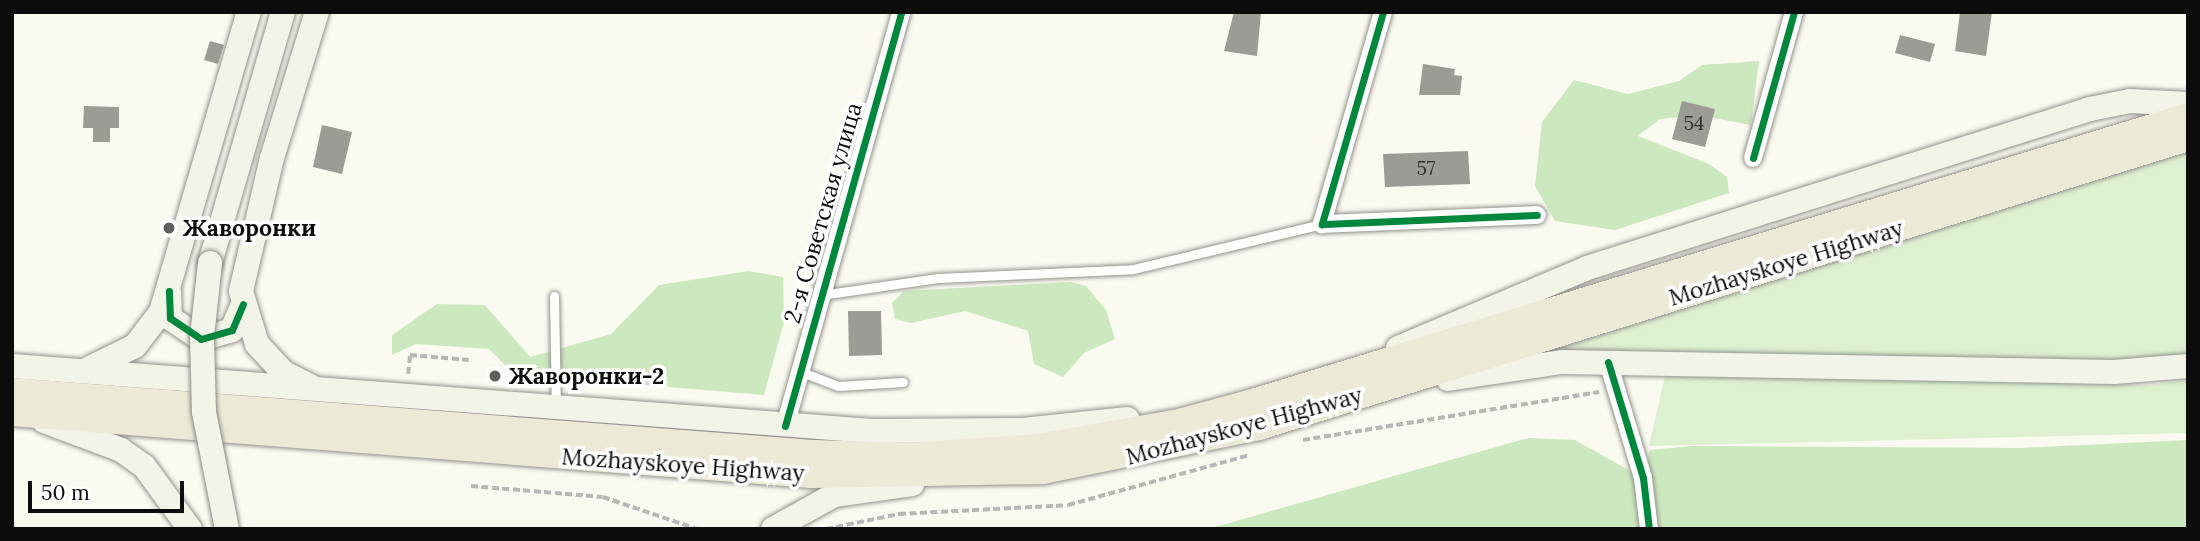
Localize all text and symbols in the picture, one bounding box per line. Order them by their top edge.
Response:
street label: 2-я Советская улица [778,99,868,327]
house number: 54 [1684,113,1704,135]
house number: 57 [1416,158,1436,180]
place label: Жаворонки [183,214,316,242]
street label: Mozhayskoye Highway [1666,214,1906,312]
marker: Жаворонки [161,220,177,236]
place label: Жаворонки-2 [509,362,664,390]
marker: Жаворонки-2 [487,368,503,384]
street label: Mozhayskoye Highway [1123,381,1365,471]
street label: Mozhayskoye Highway [561,443,805,487]
scale bar [32,468,187,512]
text: 50 m [41,479,90,506]

